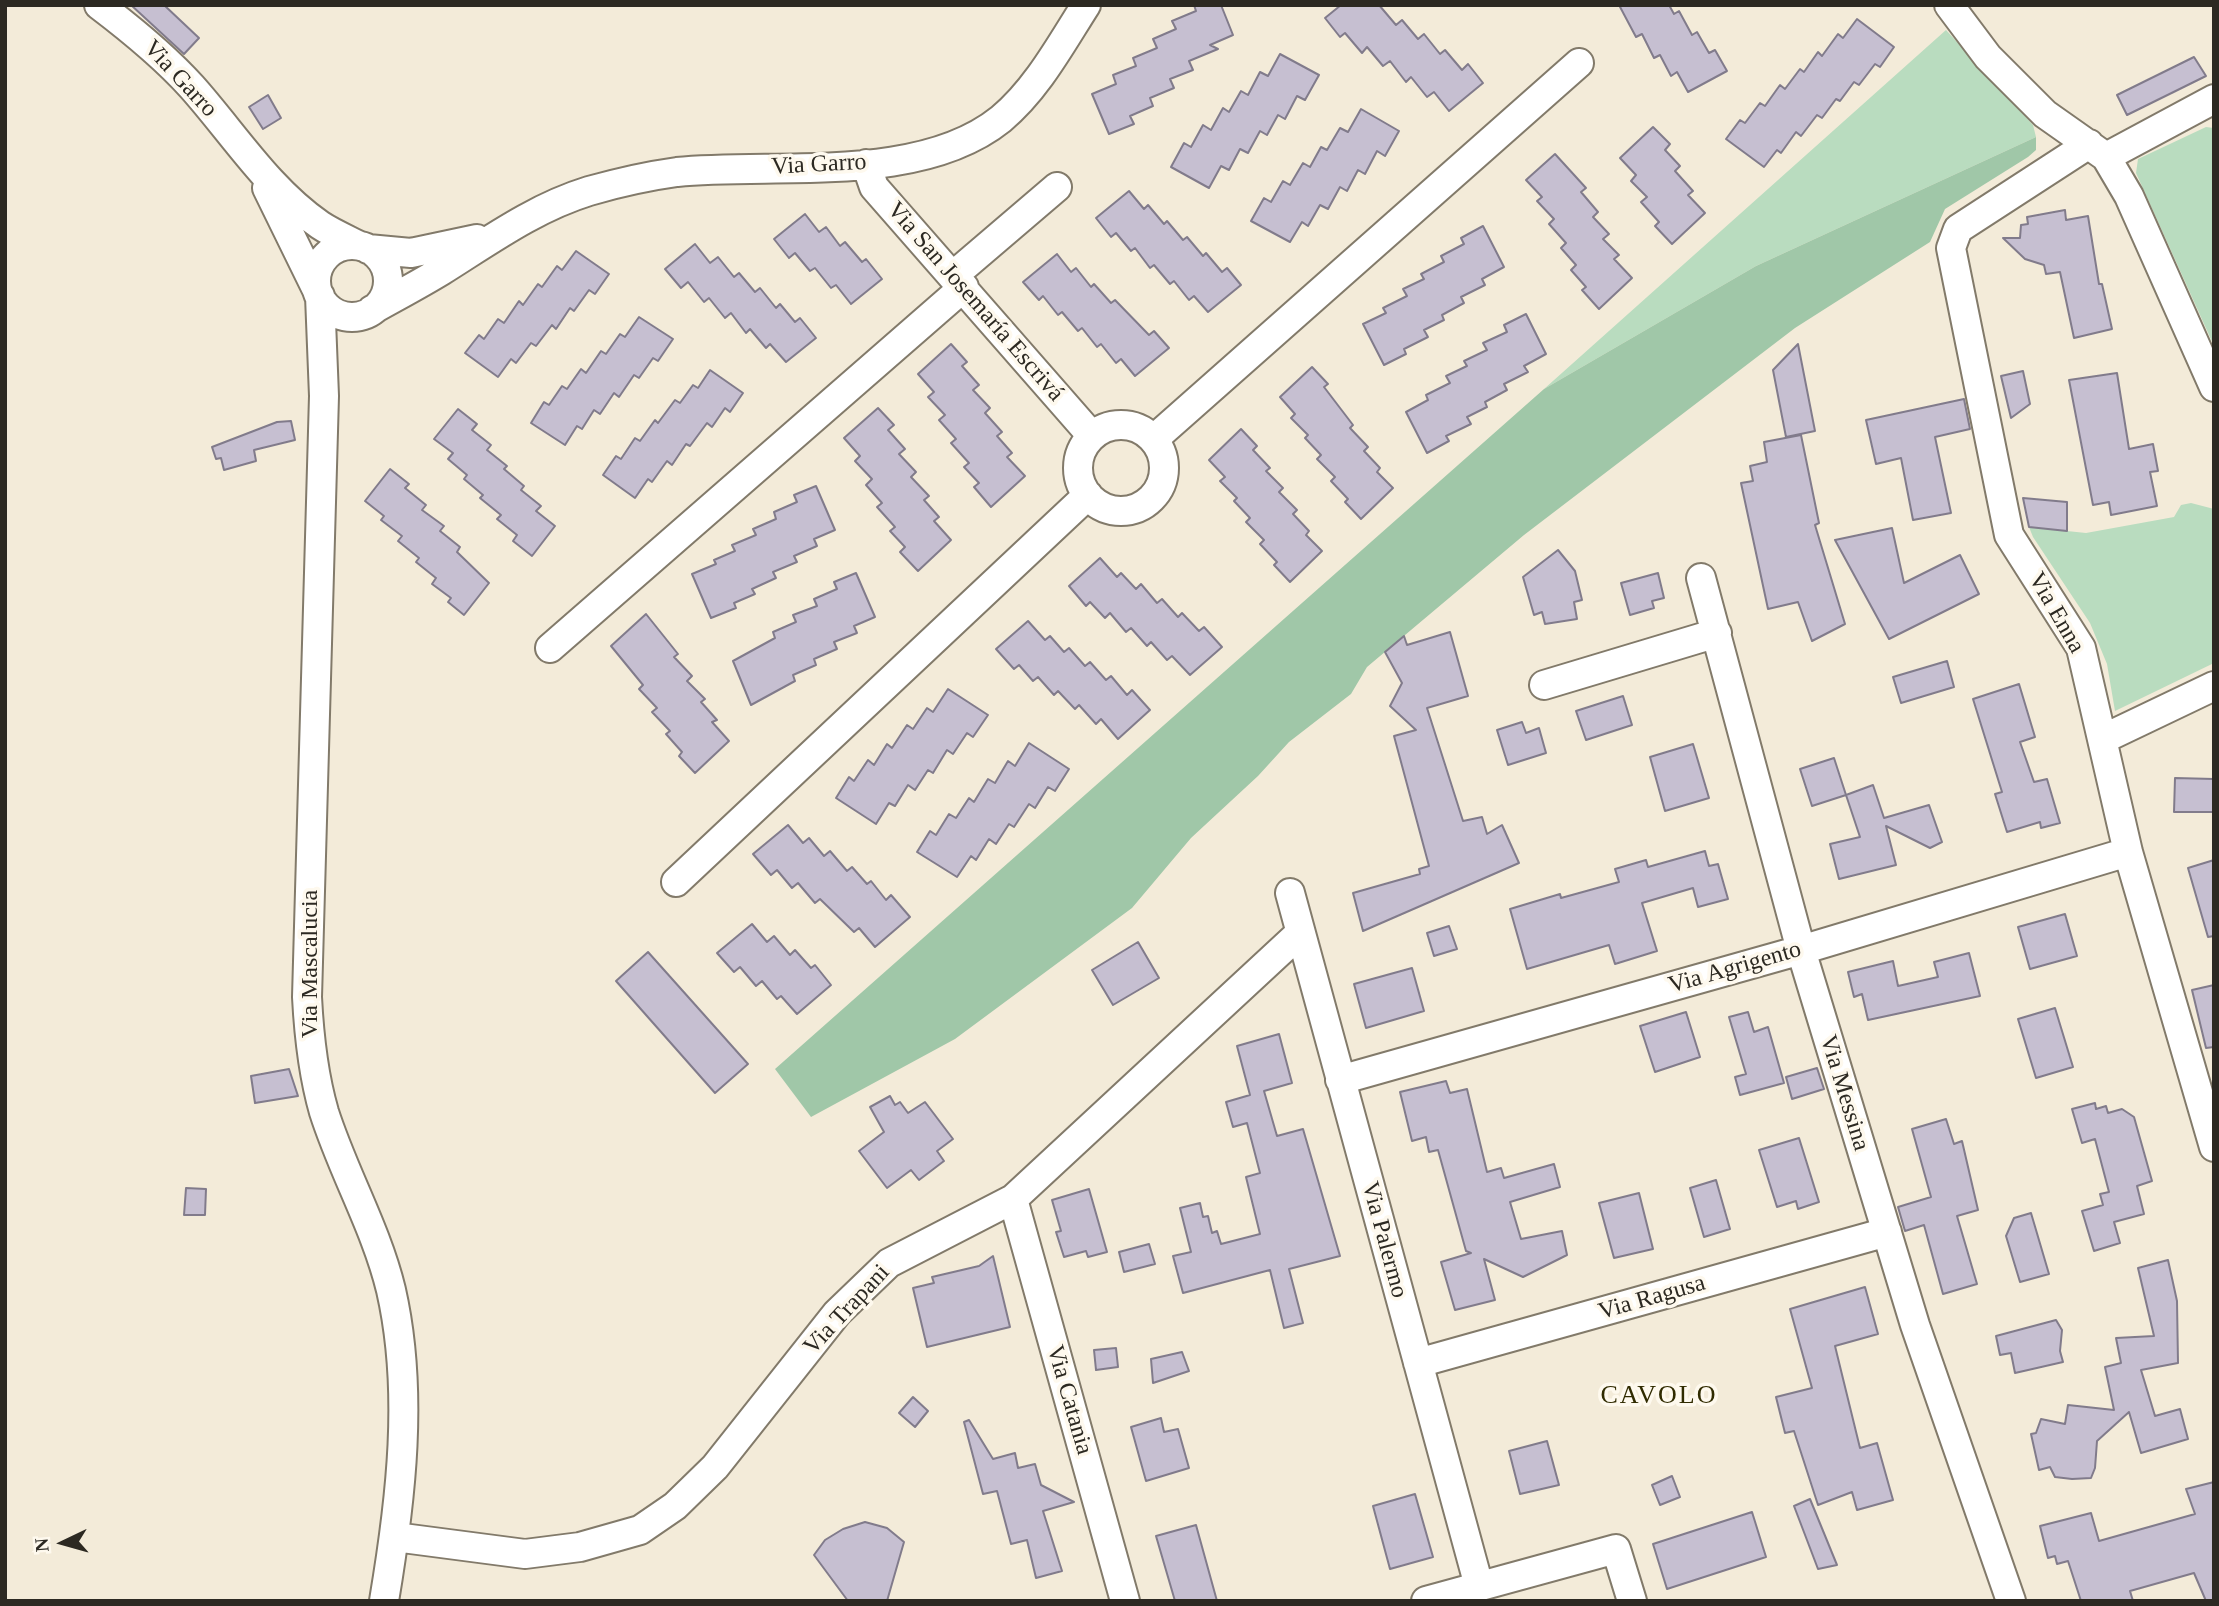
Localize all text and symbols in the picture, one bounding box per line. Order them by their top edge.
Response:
street label: Via Garro [137,34,223,124]
street label: Via Garro [771,148,867,182]
street label: Via San Josemaría Escrivá [880,196,1070,408]
street label: Via Enna [2021,567,2091,659]
street label: Via Mascalucia [297,890,325,1038]
street label: Via Agrigento [1665,935,1805,1001]
street label: Via Messina [1813,1032,1875,1154]
street label: Via Palermo [1355,1179,1413,1301]
street label: Via Trapani [798,1259,896,1361]
street label: Via Ragusa [1595,1269,1709,1327]
street label: Via Catania [1040,1342,1098,1458]
district label: CAVOLO [1601,1380,1717,1412]
north arrow [28,1508,98,1578]
text: N [31,1537,53,1553]

